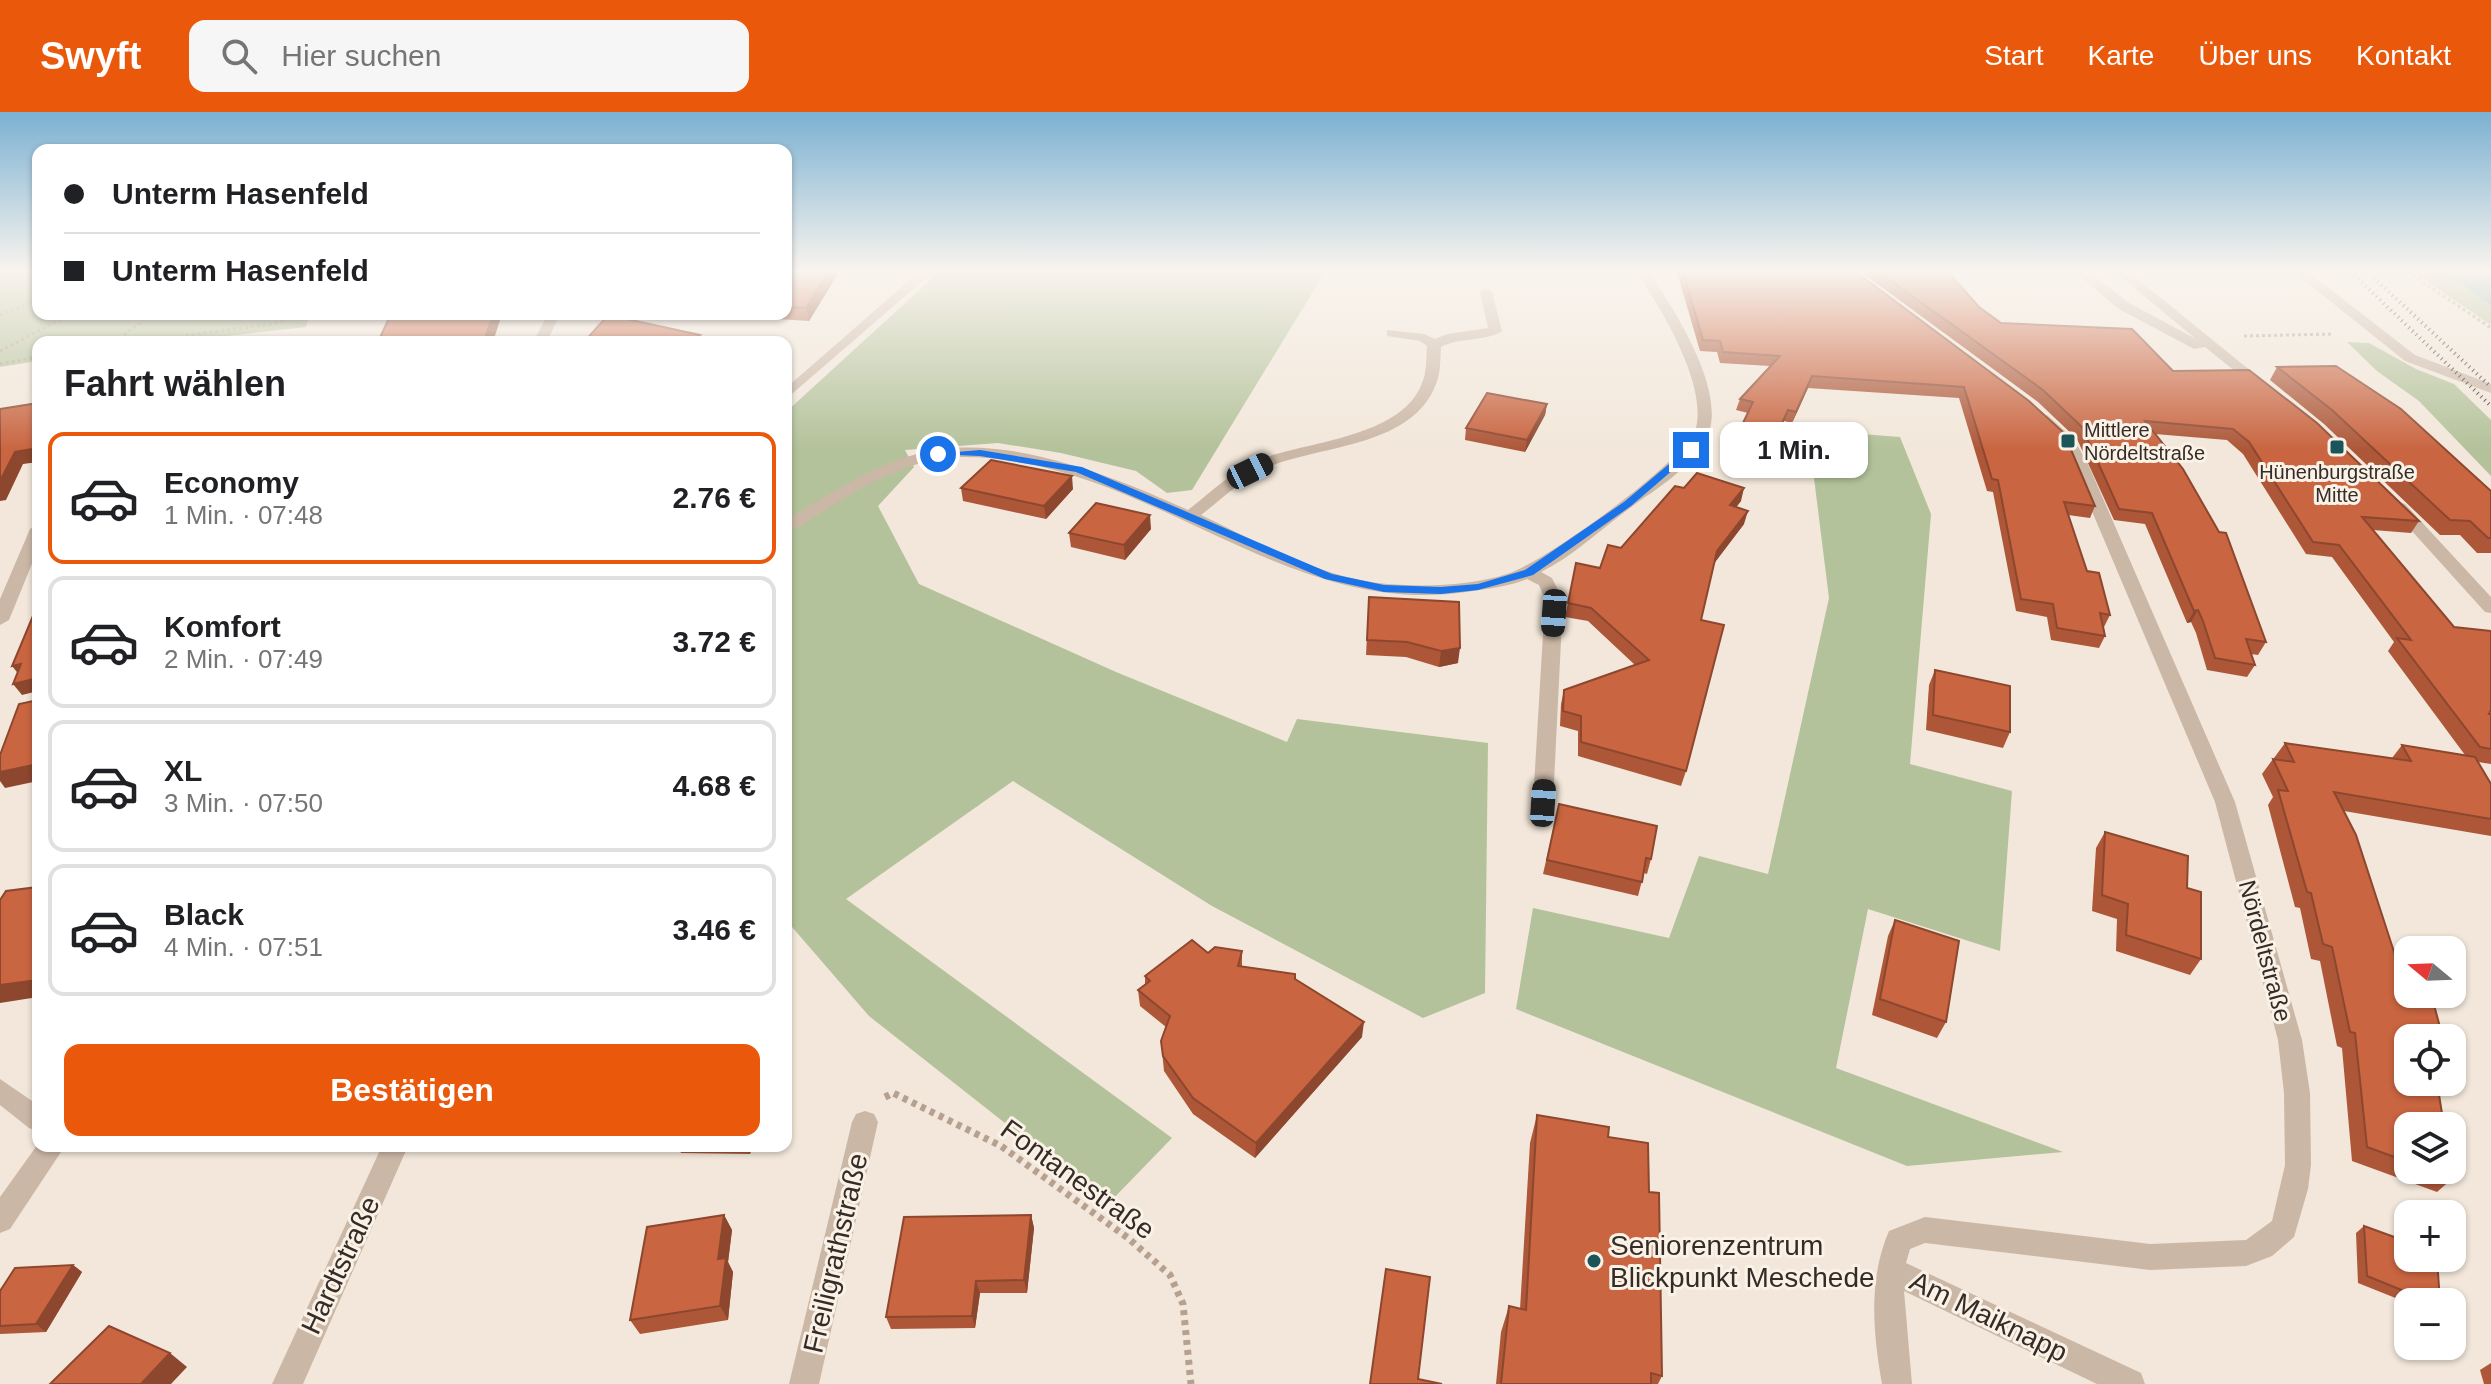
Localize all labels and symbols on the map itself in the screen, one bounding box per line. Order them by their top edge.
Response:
place label: Mittlere Nördeltstraße [2084,419,2205,464]
callout: 1 Min. [1719,422,1867,478]
route end [1673,432,1709,468]
marker: Mittlere Nördeltstraße [2059,432,2077,450]
route start [920,436,956,472]
marker: Hünenburgstraße Mitte [2328,438,2346,456]
car [1223,450,1277,492]
place label: Hünenburgstraße Mitte [2259,461,2415,506]
car [1540,588,1568,638]
car [1529,778,1557,828]
street label: Nördeltstraße [2234,877,2297,1025]
north arrow [2394,936,2466,1008]
street label: Fontanestraße [995,1113,1160,1245]
street label: Freiligrathstraße [797,1150,874,1356]
street label: Hardtstraße [295,1192,386,1339]
place label: Seniorenzentrum Blickpunkt Meschede [1610,1230,1875,1293]
marker: Seniorenzentrum Blickpunkt Meschede [1585,1252,1603,1270]
street label: Am Maiknapp [1905,1265,2073,1368]

